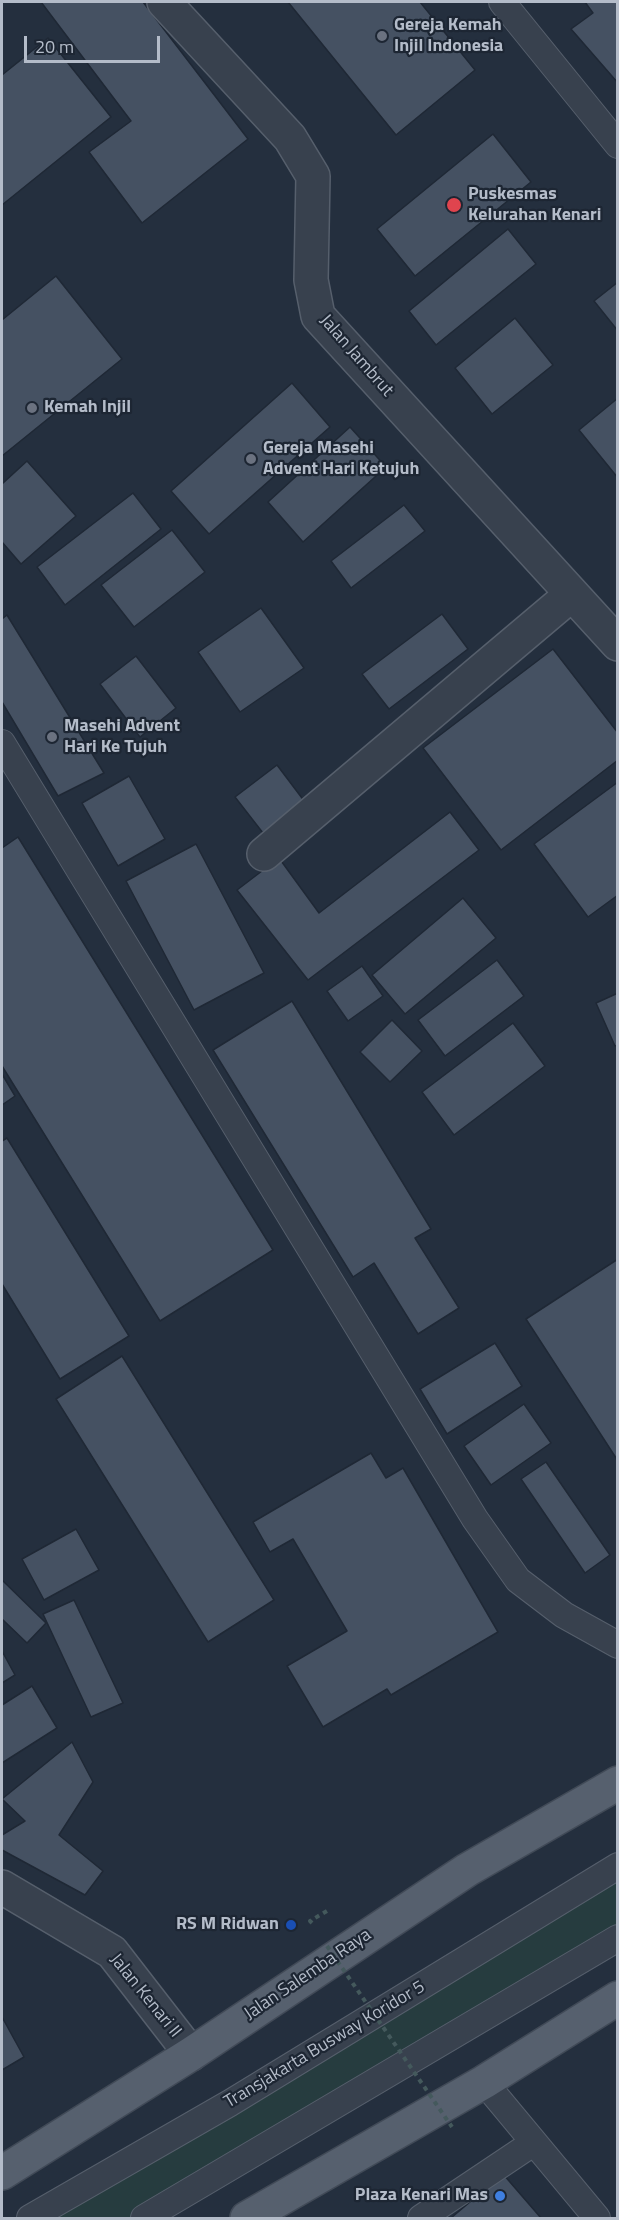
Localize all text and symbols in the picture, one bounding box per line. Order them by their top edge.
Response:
place label: Gereja Kemah Injil Indonesia [394,15,503,57]
scale bar [27,24,164,62]
marker: Gereja Kemah Injil Indonesia [375,29,389,43]
text: 20 m [35,33,74,60]
place label: Puskesmas Kelurahan Kenari [468,184,601,226]
marker: Puskesmas Kelurahan Kenari [445,196,463,214]
street label: Jalan Jambrut [314,310,398,402]
place label: Kemah Injil [44,397,131,419]
marker: Kemah Injil [25,401,39,415]
place label: Gereja Masehi Advent Hari Ketujuh [263,438,419,480]
marker: Gereja Masehi Advent Hari Ketujuh [244,452,258,466]
place label: Masehi Advent Hari Ke Tujuh [64,716,180,758]
marker: Masehi Advent Hari Ke Tujuh [45,730,59,744]
place label: RS M Ridwan [176,1914,279,1936]
marker: RS M Ridwan [284,1918,298,1932]
street label: Jalan Salemba Raya [241,1925,375,2025]
street label: Jalan Kenari II [105,1950,185,2042]
street label: Transjakarta Busway Koridor 5 [221,1976,429,2114]
place label: Plaza Kenari Mas [355,2185,488,2207]
marker: Plaza Kenari Mas [493,2189,507,2203]

